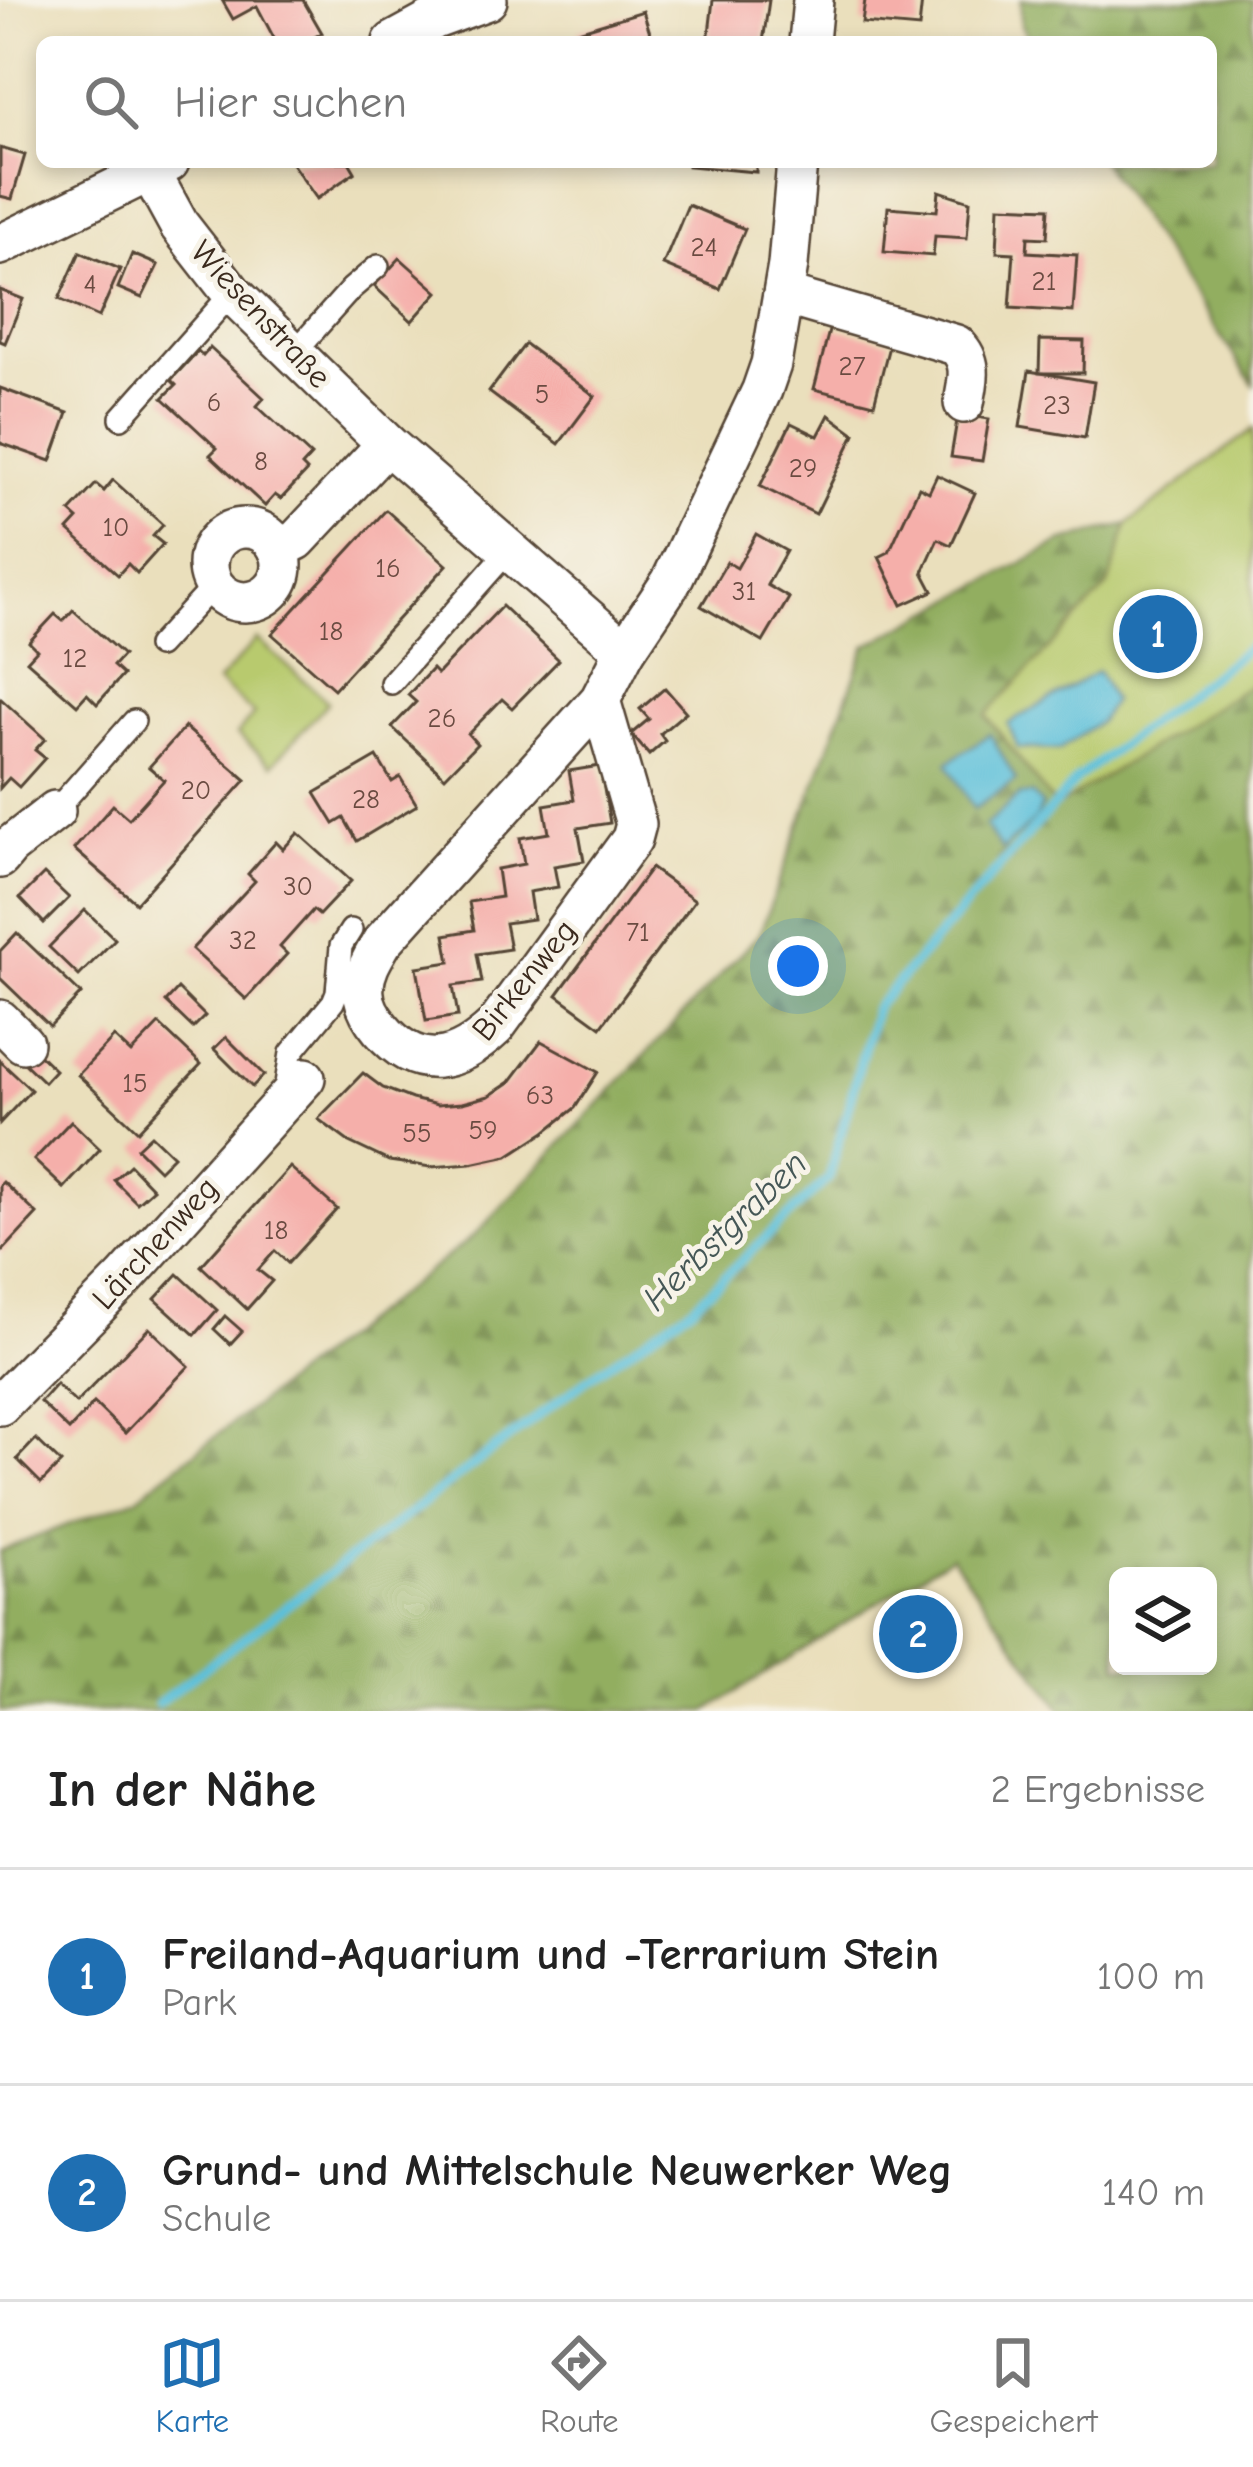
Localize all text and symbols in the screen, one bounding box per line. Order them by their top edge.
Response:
search box [36,36,1217,168]
icon: search [78,69,144,135]
text: Hier suchen [174,76,407,128]
street label: Wiesenstraße [183,232,339,396]
house number: 24 [690,232,718,263]
house number: 21 [1032,266,1056,297]
house number: 4 [83,269,97,300]
house number: 27 [839,351,866,382]
house number: 5 [535,379,549,410]
house number: 6 [207,387,221,418]
house number: 23 [1043,390,1071,421]
house number: 8 [254,446,268,477]
house number: 29 [789,453,817,484]
house number: 10 [102,512,130,543]
house number: 16 [375,553,401,584]
house number: 31 [732,576,756,607]
pin: 1 [1119,589,1197,679]
house number: 18 [319,616,343,647]
house number: 12 [63,643,87,674]
house number: 26 [428,703,456,734]
house number: 20 [181,775,211,806]
house number: 28 [352,784,380,815]
house number: 30 [283,871,313,902]
street label: Birkenweg [464,912,584,1048]
house number: 71 [626,917,650,948]
house number: 32 [229,925,257,956]
your location [768,936,828,996]
house number: 15 [122,1068,148,1099]
house number: 63 [526,1080,554,1111]
house number: 59 [469,1115,497,1146]
house number: 55 [402,1118,432,1149]
water label: Herbstgraben [635,1143,815,1319]
street label: Lärchenweg [84,1169,226,1317]
house number: 18 [264,1215,288,1246]
map controls [1109,1567,1217,1675]
button: layers [1109,1567,1217,1675]
pin: 2 [879,1589,957,1679]
text: In der Nähe [48,1760,316,1819]
text: 2 Ergebnisse [990,1767,1205,1812]
text: Freiland-Aquarium und -Terrarium Stein [162,1928,939,1980]
text: 1 [79,1954,95,1999]
text: 100 m [1097,1954,1205,1999]
text: Park [162,1980,237,2025]
text: Grund- und Mittelschule Neuwerker Weg [162,2144,952,2196]
text: 2 [77,2170,97,2215]
text: 140 m [1102,2170,1205,2215]
text: Schule [162,2196,271,2241]
tab: Karte [155,2330,229,2440]
tab: Route [540,2330,619,2440]
tab: Gespeichert [929,2330,1098,2440]

